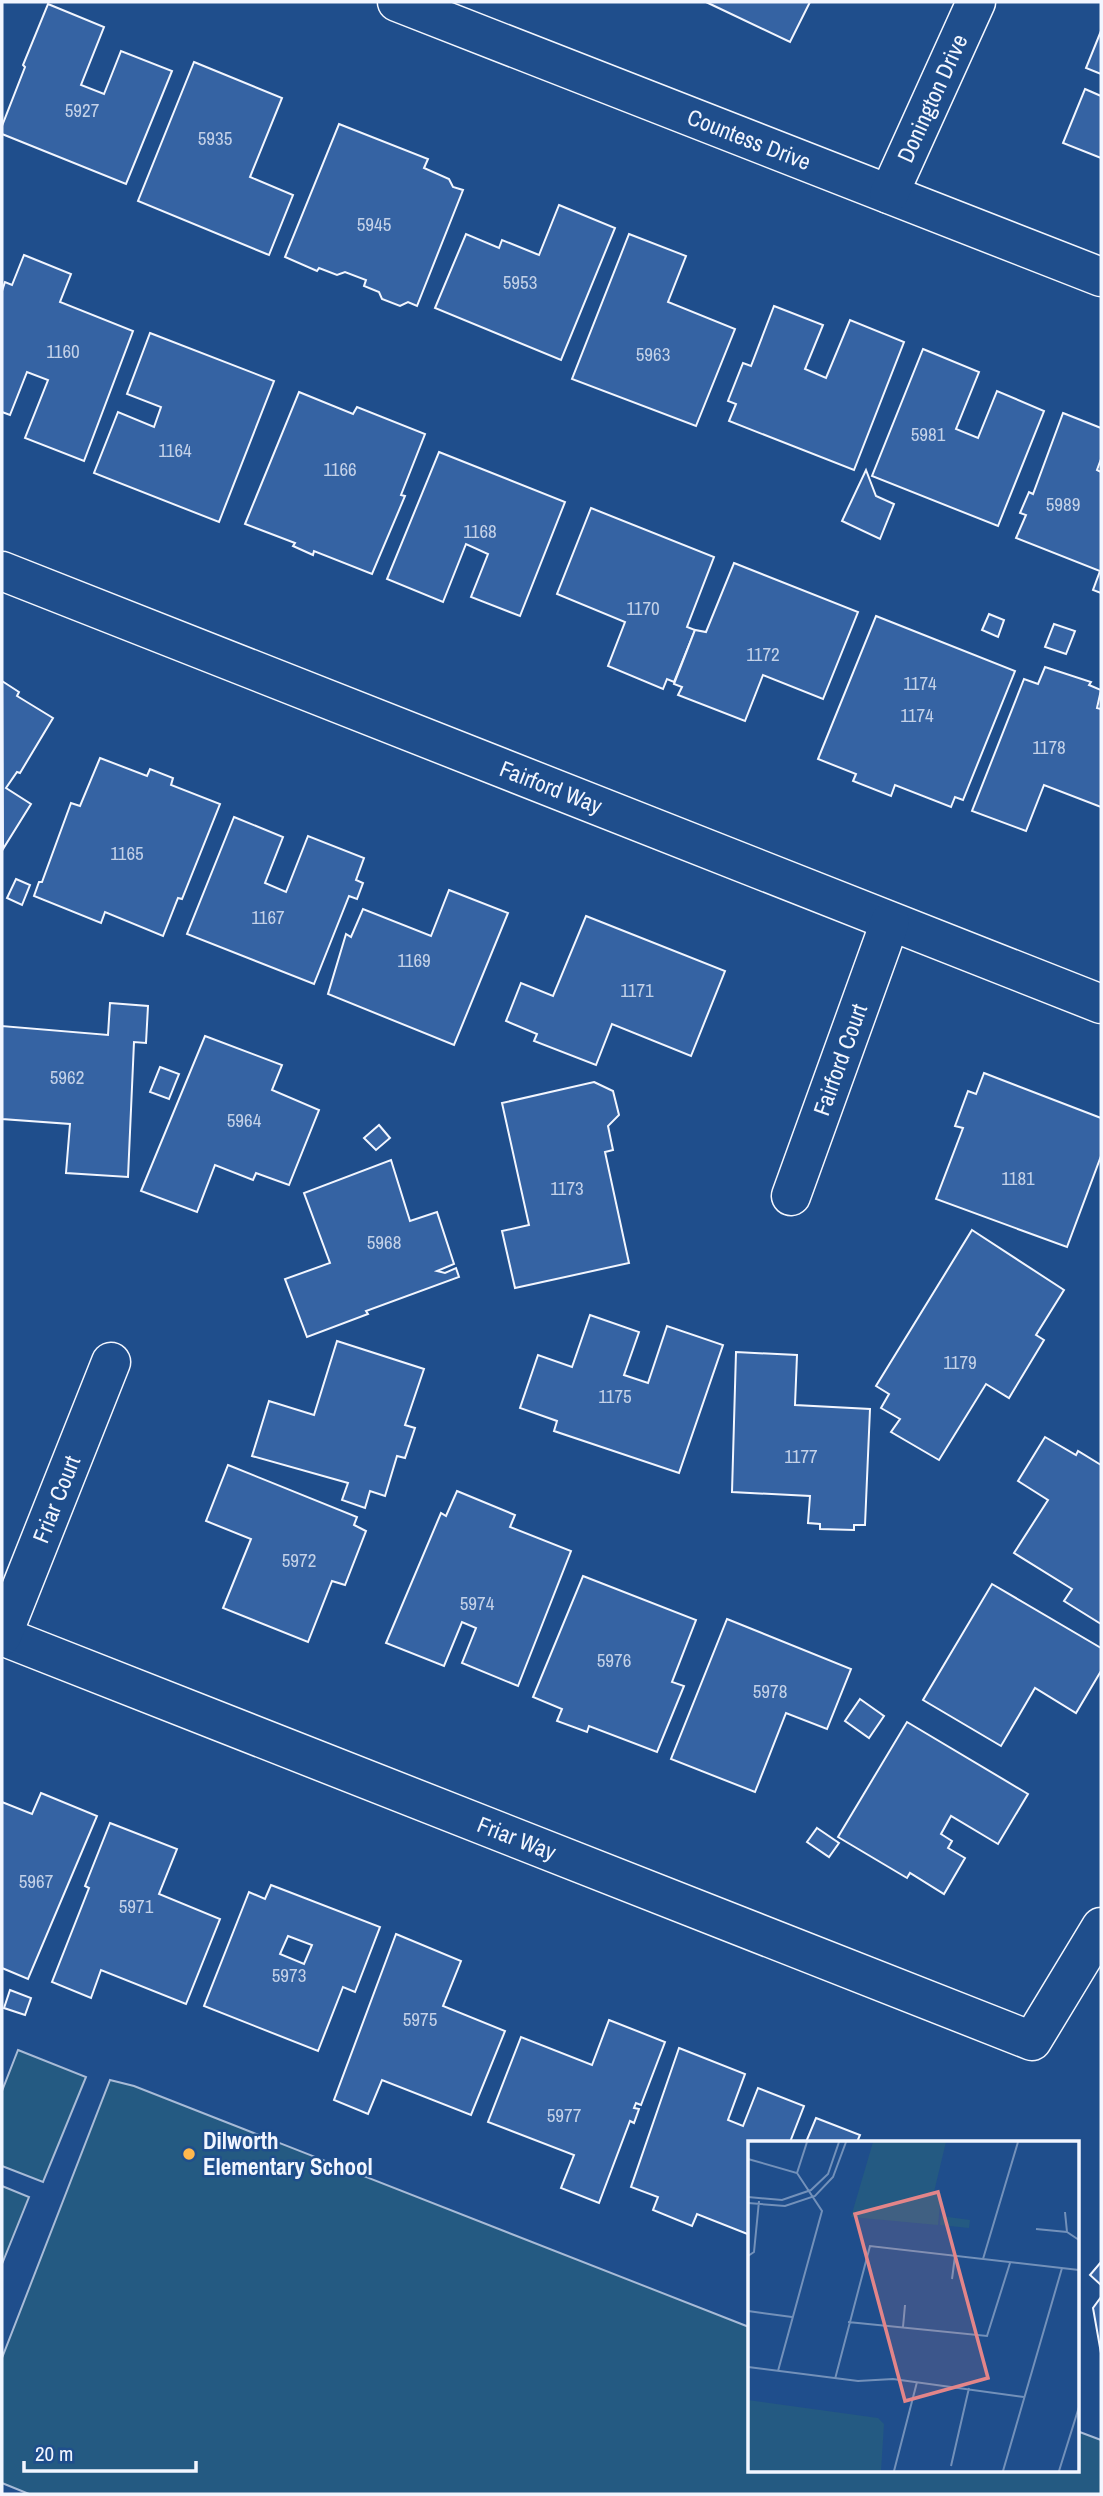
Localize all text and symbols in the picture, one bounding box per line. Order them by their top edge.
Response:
street label: Donington Drive [889,29,974,167]
house number: 5927 [65,97,100,123]
street label: Countess Drive [683,101,816,177]
house number: 5935 [198,125,233,151]
house number: 5945 [357,211,392,237]
house number: 5953 [503,269,537,295]
house number: 1160 [46,338,80,364]
house number: 5963 [636,341,670,367]
house number: 5981 [911,421,946,447]
house number: 1164 [158,437,192,463]
house number: 1166 [323,456,357,482]
house number: 5989 [1046,491,1080,517]
house number: 1168 [463,518,497,544]
house number: 1170 [626,595,660,621]
house number: 1172 [746,641,780,667]
house number: 1174 [903,670,937,696]
house number: 1174 [900,702,934,728]
house number: 1178 [1032,734,1066,760]
street label: Fairford Way [495,753,607,821]
house number: 1165 [110,840,144,866]
house number: 1167 [251,904,285,930]
house number: 1169 [397,947,431,973]
house number: 1171 [620,977,654,1003]
street label: Fairford Court [805,999,874,1120]
house number: 5962 [50,1064,84,1090]
house number: 5964 [227,1107,262,1133]
house number: 1181 [1001,1165,1035,1191]
house number: 1173 [550,1175,584,1201]
house number: 5968 [367,1229,401,1255]
house number: 1179 [943,1349,977,1375]
house number: 1175 [598,1383,632,1409]
house number: 1177 [784,1443,818,1469]
street label: Friar Court [25,1451,87,1547]
house number: 5972 [282,1547,316,1573]
house number: 5974 [460,1590,495,1616]
house number: 5976 [597,1647,631,1673]
house number: 5978 [753,1678,787,1704]
street label: Friar Way [473,1808,561,1868]
house number: 5967 [19,1868,54,1894]
house number: 5971 [119,1893,154,1919]
house number: 5973 [272,1962,306,1988]
house number: 5975 [403,2006,438,2032]
house number: 5977 [547,2102,582,2128]
place label: Dilworth Elementary School [203,2125,373,2182]
inset map [748,2141,1078,2472]
marker: Dilworth Elementary School [181,2146,197,2162]
scale bar [24,2430,196,2474]
text: 20 m [35,2439,73,2468]

